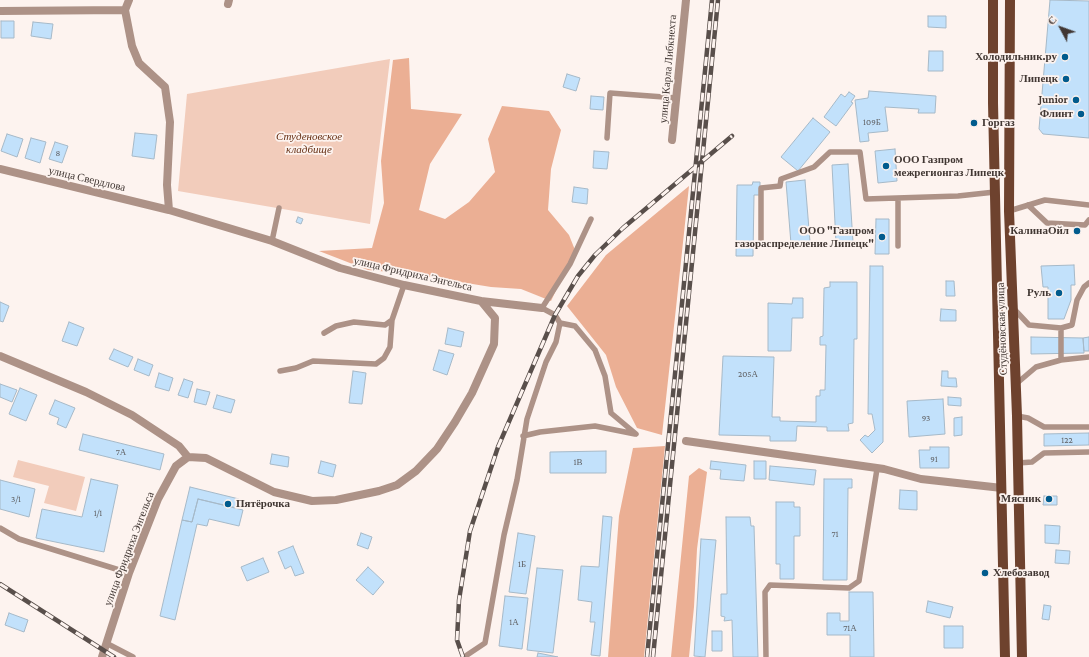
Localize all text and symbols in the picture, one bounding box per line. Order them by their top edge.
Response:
north arrow [1041,8,1081,48]
text: С [1045,13,1059,27]
street label: улица Карла Либкнехта [657,14,679,124]
place label: Холодильник.ру [975,50,1057,64]
marker: Холодильник.ру [1060,52,1070,62]
place label: Липецк [1020,72,1058,86]
marker: Липецк [1061,74,1071,84]
place label: Junior [1038,93,1068,107]
marker: Junior [1071,95,1081,105]
place label: Флинт [1040,107,1073,121]
marker: Флинт [1076,109,1086,119]
place label: Горгаз [982,116,1015,130]
house number: 109Б [863,117,881,127]
marker: Горгаз [969,118,979,128]
park label: Студеновское кладбище [276,130,342,156]
house number: 8 [56,148,60,158]
place label: ООО Газпром межрегионгаз Липецк [894,153,1004,179]
marker: ООО Газпром межрегионгаз Липецк [881,161,891,171]
street label: улица Свердлова [47,164,127,194]
place label: ООО "Газпром газораспределение Липецк" [735,224,874,250]
place label: КалинаОйл [1010,224,1069,238]
marker: КалинаОйл [1072,226,1082,236]
marker: ООО "Газпром газораспределение Липецк" [877,232,887,242]
street label: улица Фридриха Энгельса [352,254,474,294]
street label: Студёновская улица [994,282,1010,376]
place label: Руль [1027,286,1051,300]
marker: Руль [1054,288,1064,298]
house number: 205А [738,369,758,379]
house number: 93 [922,413,930,423]
house number: 122 [1061,435,1073,445]
house number: 7А [116,447,126,457]
house number: 91 [930,454,938,464]
house number: 1В [574,457,582,467]
street label: улица Фридриха Энгельса [101,490,157,608]
place label: Мясник [1001,492,1041,506]
house number: 3/1 [11,494,21,504]
marker: Мясник [1044,494,1054,504]
place label: Пятёрочка [236,497,290,511]
marker: Пятёрочка [223,499,233,509]
house number: 1/1 [94,508,102,518]
house number: 71 [831,529,839,539]
house number: 1Б [518,559,526,569]
place label: Хлебозавод [993,566,1049,580]
marker: Хлебозавод [980,568,990,578]
house number: 1А [509,617,519,627]
house number: 71А [843,623,857,633]

